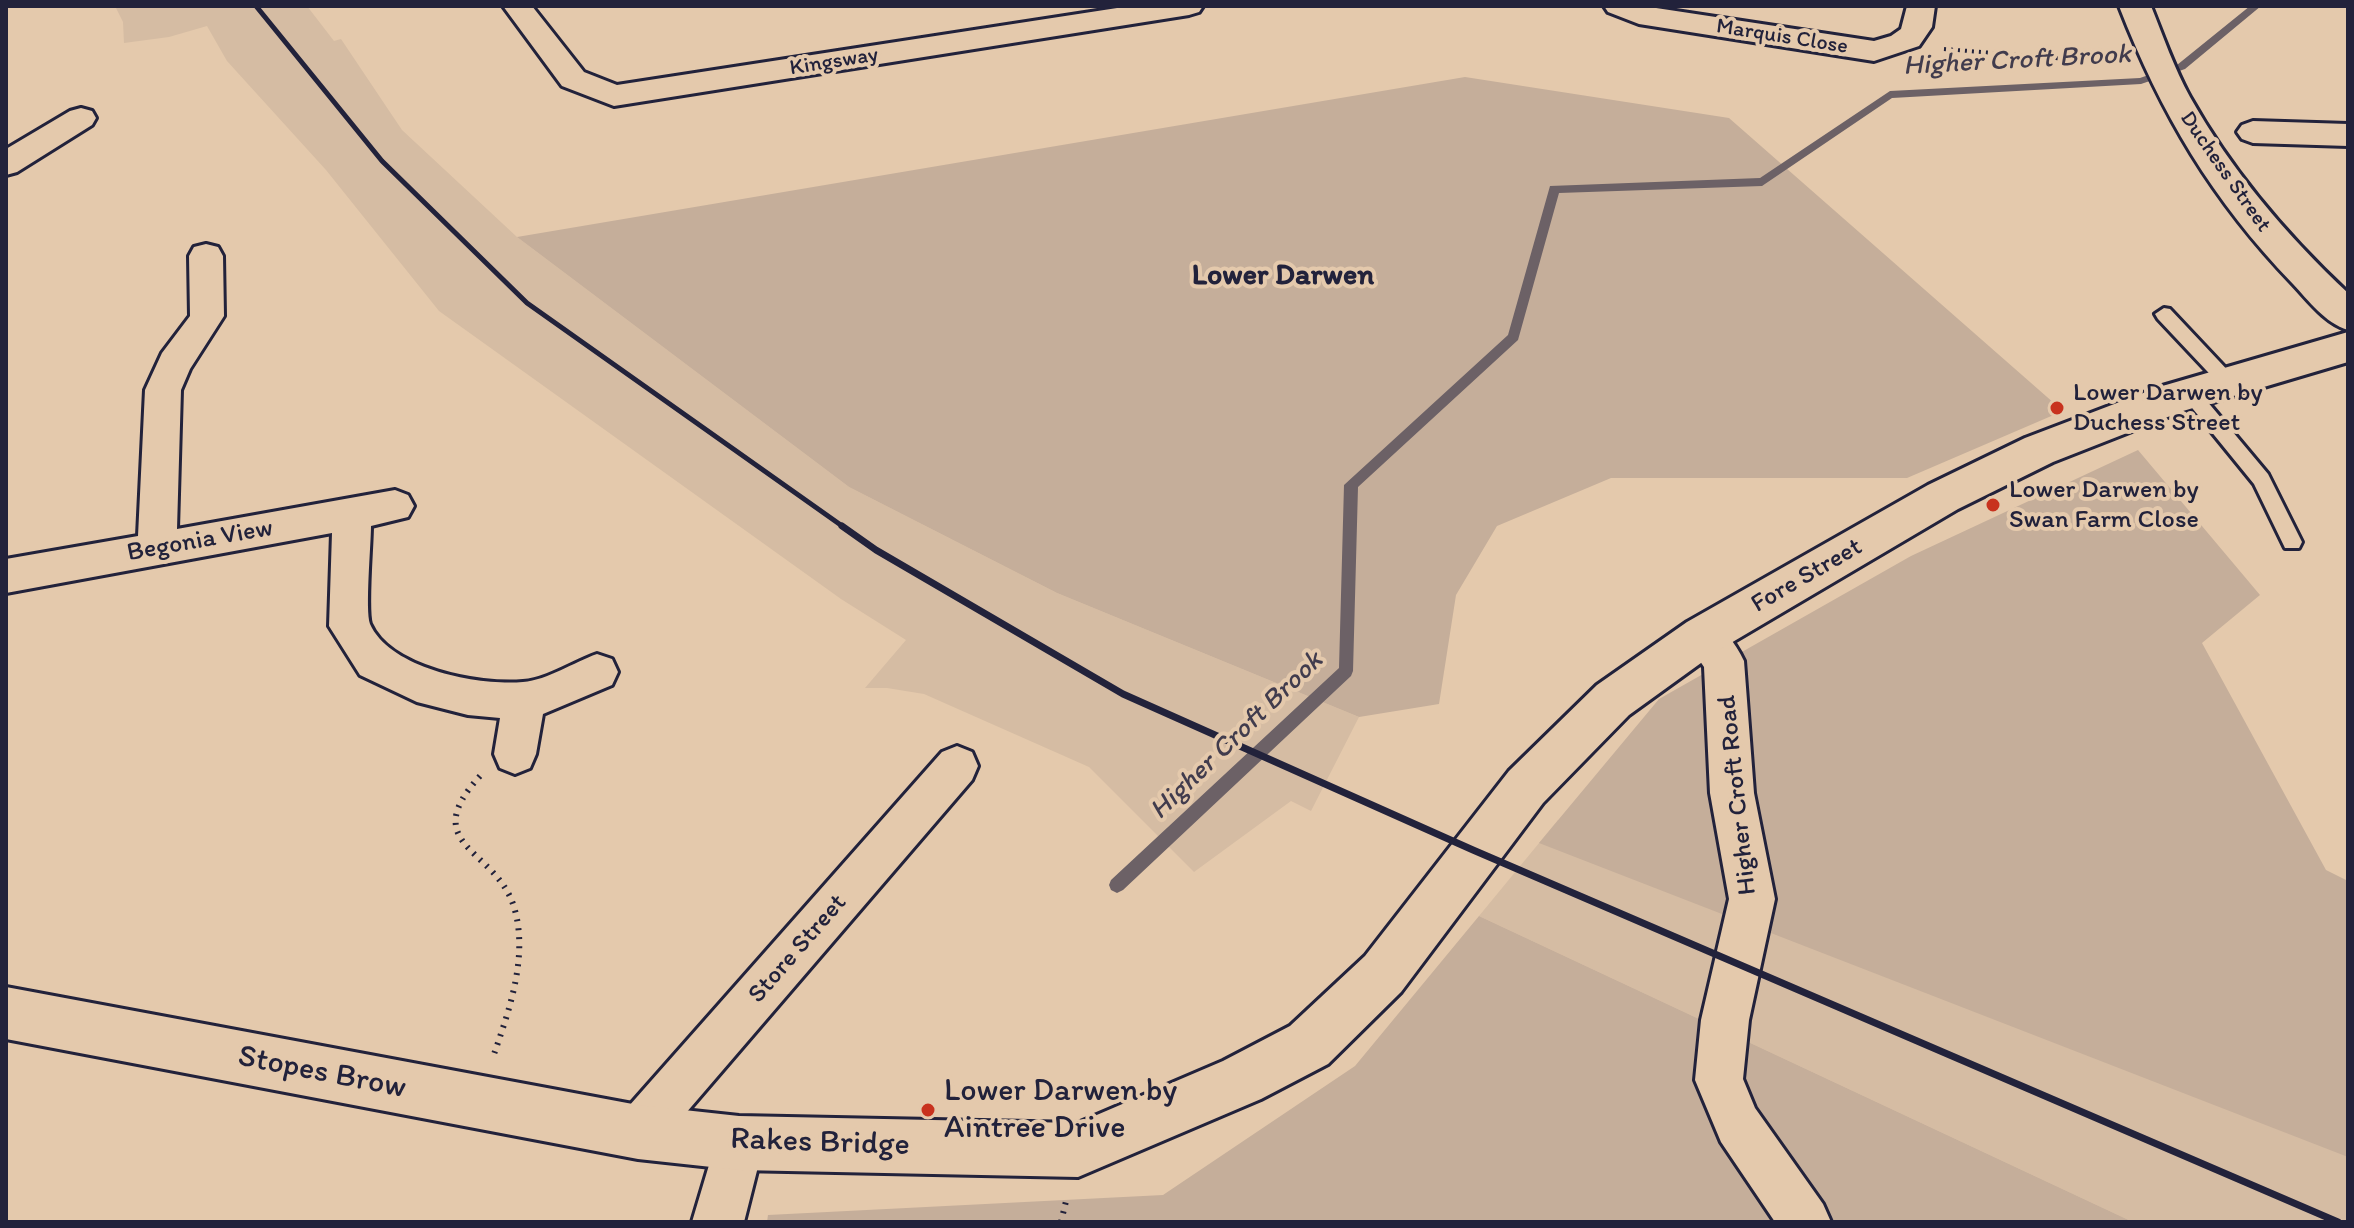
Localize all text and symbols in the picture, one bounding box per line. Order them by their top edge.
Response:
street label: Marquis Close [1714,14,1850,60]
water label: Higher Croft Brook [1902,38,2132,84]
street label: Kingsway [788,42,880,82]
street label: Duchess Street [2174,106,2276,238]
district label: Lower Darwen [1192,258,1374,294]
place label: Lower Darwen by Duchess Street [2073,377,2263,438]
marker: Lower Darwen by Duchess Street [2048,399,2066,417]
place label: Lower Darwen by Swan Farm Close [2009,474,2199,536]
marker: Lower Darwen by Swan Farm Close [1984,496,2002,514]
street label: Begonia View [125,513,275,569]
street label: Fore Street [1746,532,1868,620]
water label: Higher Croft Brook [1143,645,1331,827]
street label: Higher Croft Road [1712,693,1764,897]
street label: Store Street [742,888,854,1010]
street label: Stopes Brow [235,1038,409,1108]
place label: Lower Darwen by Aintree Drive [944,1073,1177,1148]
marker: Lower Darwen by Aintree Drive [919,1101,937,1119]
street label: Rakes Bridge [730,1121,910,1165]

